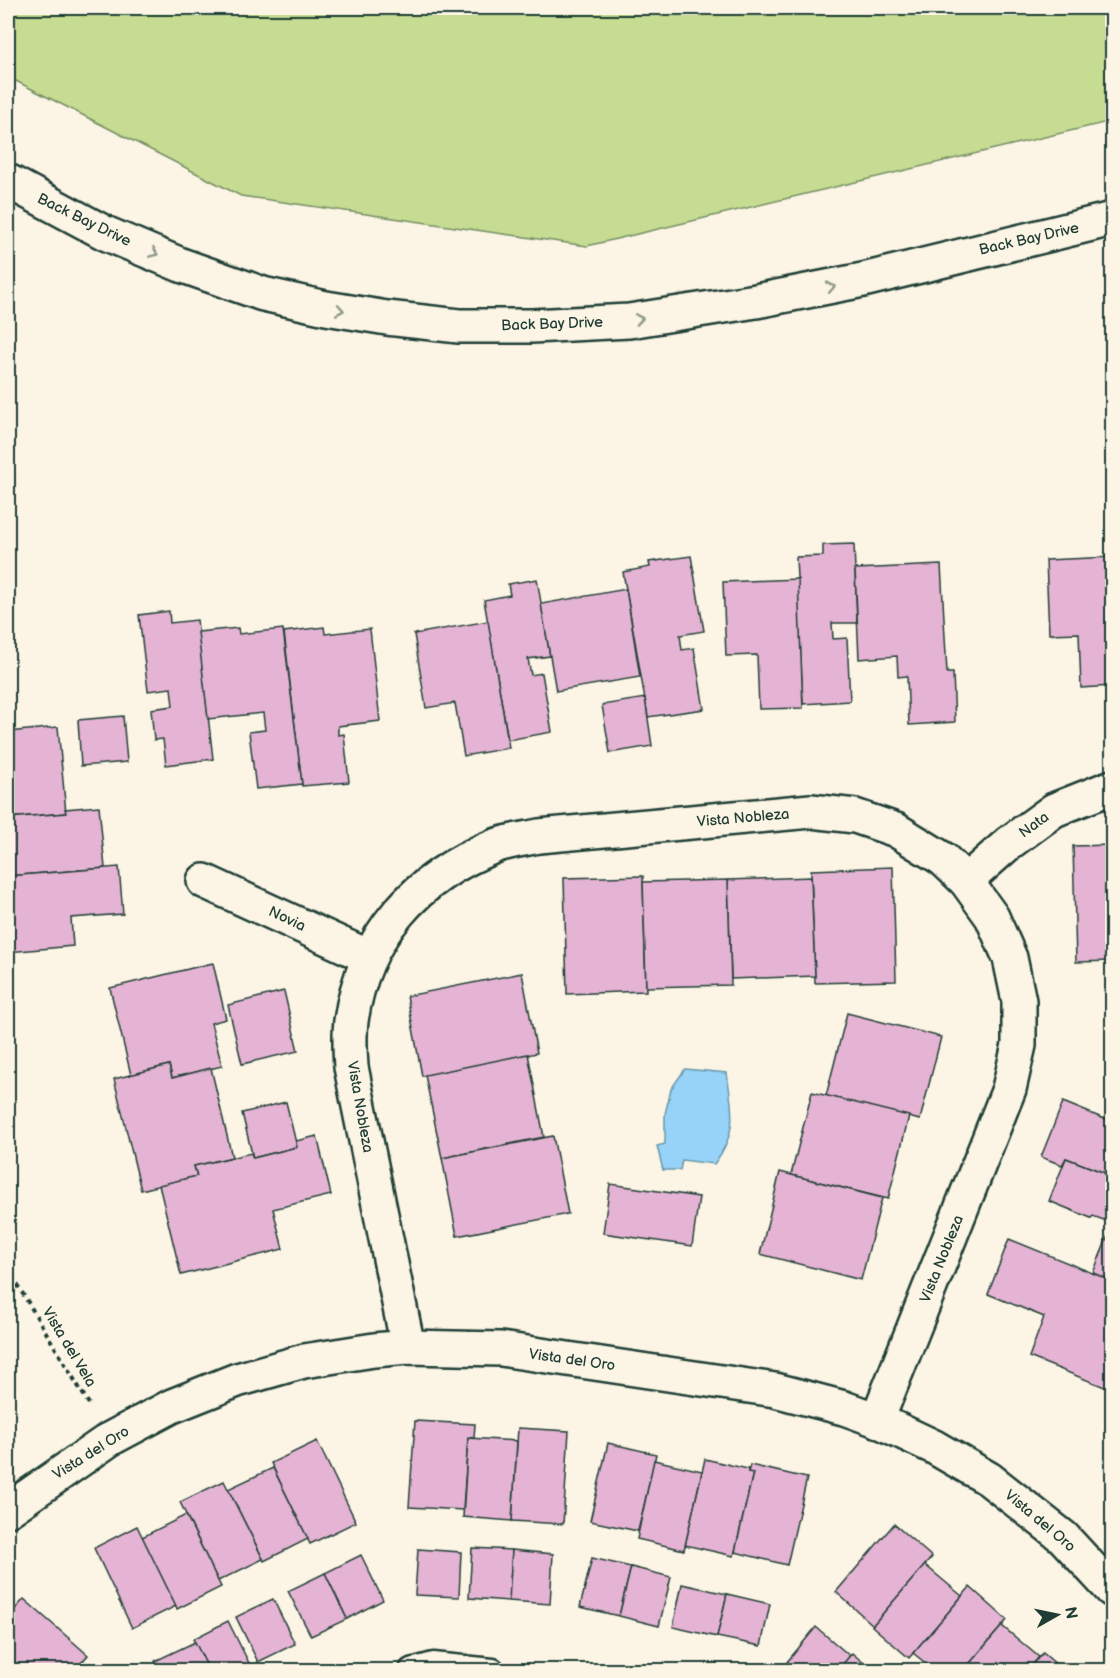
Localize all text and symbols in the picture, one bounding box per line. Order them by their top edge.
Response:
street label: Back Bay Drive [34,189,134,251]
street label: Back Bay Drive [977,218,1081,260]
one-way arrow [148,246,159,258]
one-way arrow [825,281,835,294]
one-way arrow [335,304,345,316]
street label: Back Bay Drive [501,313,603,335]
one-way arrow [634,314,643,326]
street label: Vista Nobleza [696,804,790,832]
street label: Nata [1015,808,1053,842]
street label: Novia [265,902,309,936]
street label: Vista Nobleza [343,1060,377,1154]
street label: Vista Nobleza [916,1212,968,1306]
street label: Vista del Vela [38,1304,100,1390]
street label: Vista del Oro [528,1345,616,1375]
street label: Vista del Oro [49,1422,133,1484]
street label: Vista del Oro [1001,1486,1079,1556]
north arrow [1027,1585,1087,1645]
text: N [1060,1605,1081,1620]

